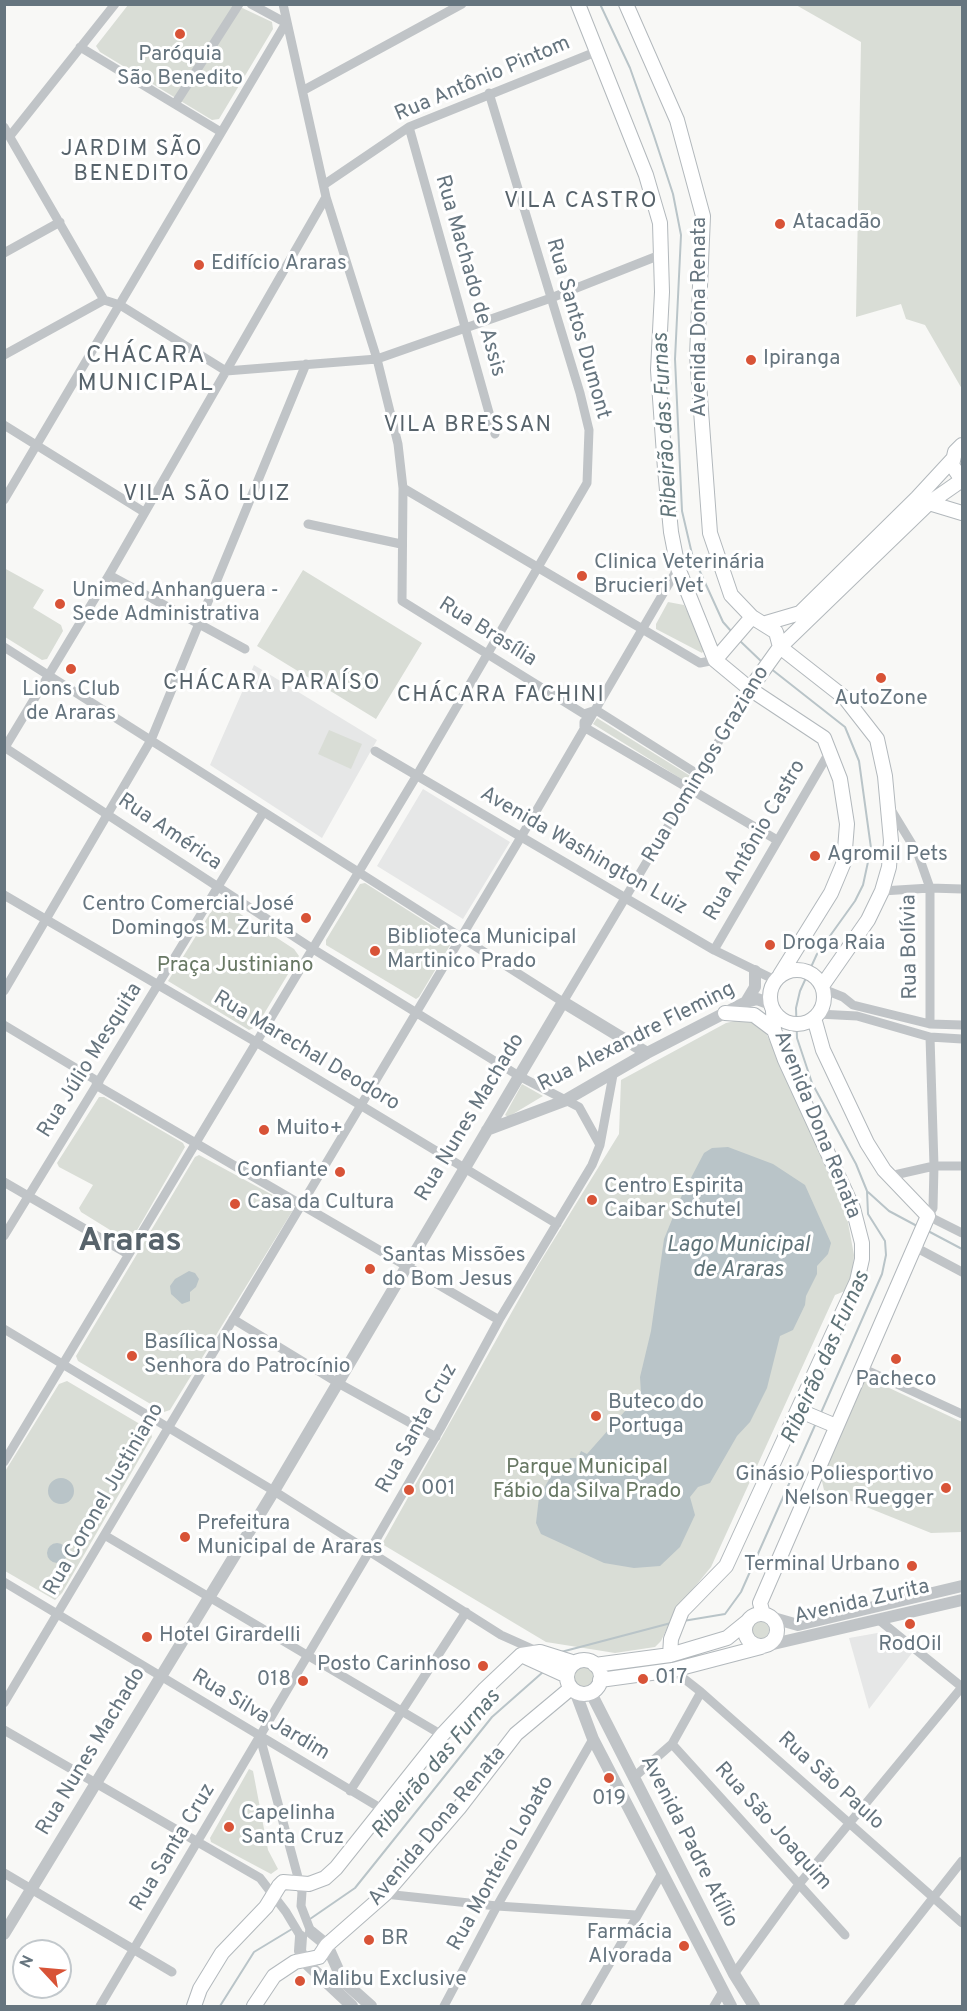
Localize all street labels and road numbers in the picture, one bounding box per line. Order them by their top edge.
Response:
street label: Rua Antônio Pintom [392,32,574,128]
street label: Rua Machado de Assis [428,172,510,380]
street label: Avenida Dona Renata [688,217,714,417]
street label: Rua Santos Dumont [539,236,615,422]
street label: Rua Brasília [433,593,541,673]
street label: Rua Domingos Graziano [638,662,776,868]
street label: Rua Antônio Castro [700,756,812,926]
street label: Avenida Washington Luiz [475,782,691,922]
street label: Rua América [112,789,226,877]
street label: Rua Bolívia [897,894,925,1000]
street label: Rua Alexandre Fleming [534,977,740,1099]
street label: Rua Júlio Mesquita [33,979,149,1143]
street label: Rua Marechal Deodoro [208,986,404,1118]
street label: Avenida Dona Renata [767,1027,865,1223]
street label: Rua Nunes Machado [411,1029,531,1207]
street label: Rua Santa Cruz [372,1360,464,1498]
street label: Rua Coronel Justiniano [40,1399,170,1601]
street label: Avenida Zurita [792,1575,932,1631]
street label: Rua Nunes Machado [32,1663,152,1841]
street label: Rua Silva Jardim [186,1665,334,1767]
street label: Rua São Paulo [771,1728,889,1836]
street label: Avenida Dona Renata [364,1742,512,1912]
street label: Avenida Padre Atílio [634,1752,742,1932]
street label: Rua São Joaquim [708,1758,836,1896]
street label: Rua Monteiro Lobato [443,1772,561,1956]
street label: Rua Santa Cruz [126,1779,222,1917]

